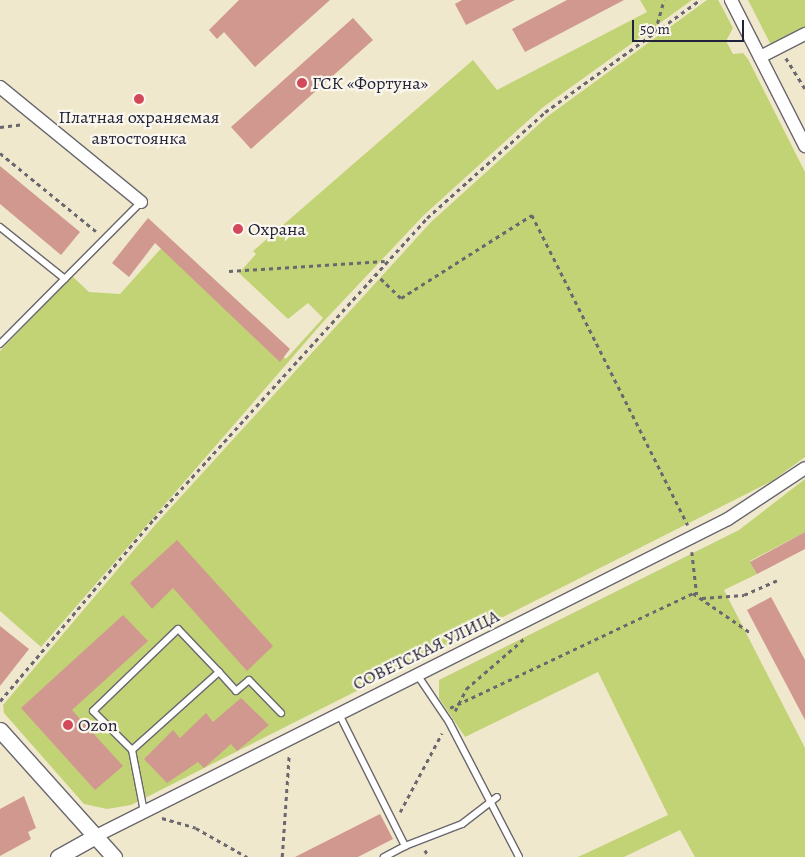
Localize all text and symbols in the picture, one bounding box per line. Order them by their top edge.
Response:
scale bar [635,10,748,42]
text: 50 m [640,19,670,39]
place label: ГСК «Фортуна» [312,72,428,94]
marker: ГСК «Фортуна» [296,77,308,89]
marker: Платная охраняемая автостоянка [133,93,145,105]
place label: Платная охраняемая автостоянка [59,107,219,150]
place label: Охрана [248,218,306,240]
marker: Охрана [232,223,244,235]
street label: СОВЕТСКАЯ УЛИЦА [349,605,503,695]
place label: Ozon [78,714,118,736]
marker: Ozon [62,719,74,731]

